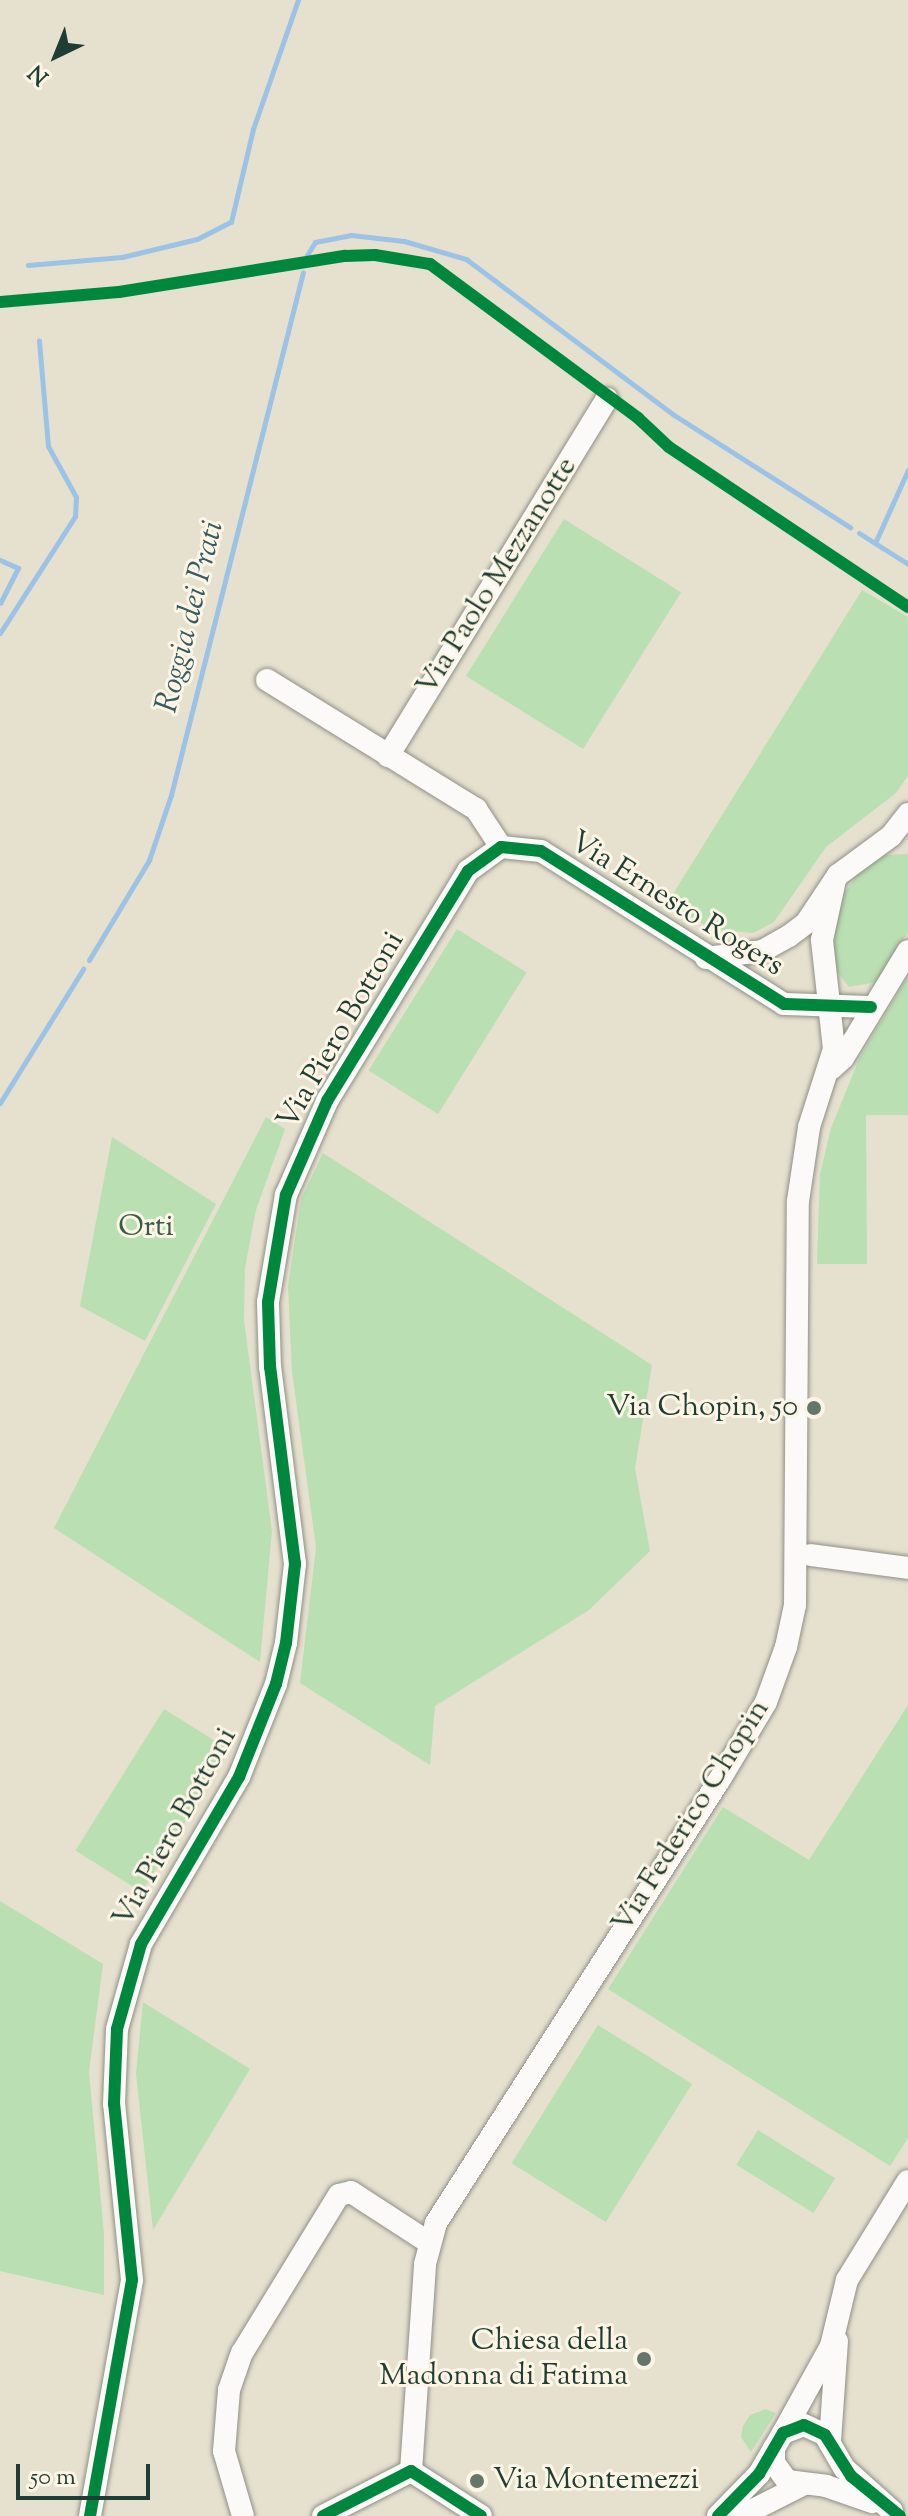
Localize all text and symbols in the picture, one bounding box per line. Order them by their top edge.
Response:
north arrow [16,16,96,96]
text: N [22,56,57,91]
street label: Via Paolo Mezzanotte [410,451,586,703]
water label: Roggia dei Prati [149,517,233,717]
street label: Via Ernesto Rogers [562,825,790,985]
street label: Via Piero Bottoni [271,926,413,1136]
park label: Orti [118,1210,174,1246]
place label: Via Chopin, 50 [606,1390,798,1426]
marker: Via Chopin, 50 [805,1399,823,1417]
street label: Via Federico Chopin [606,1694,778,1940]
street label: Via Piero Bottoni [106,1722,246,1934]
place label: Chiesa della Madonna di Fatima [379,2324,628,2394]
marker: Chiesa della Madonna di Fatima [635,2350,653,2368]
scale bar [20,2448,154,2498]
text: 50 m [30,2461,76,2495]
place label: Via Montemezzi [493,2463,699,2499]
marker: Via Montemezzi [468,2472,486,2490]

